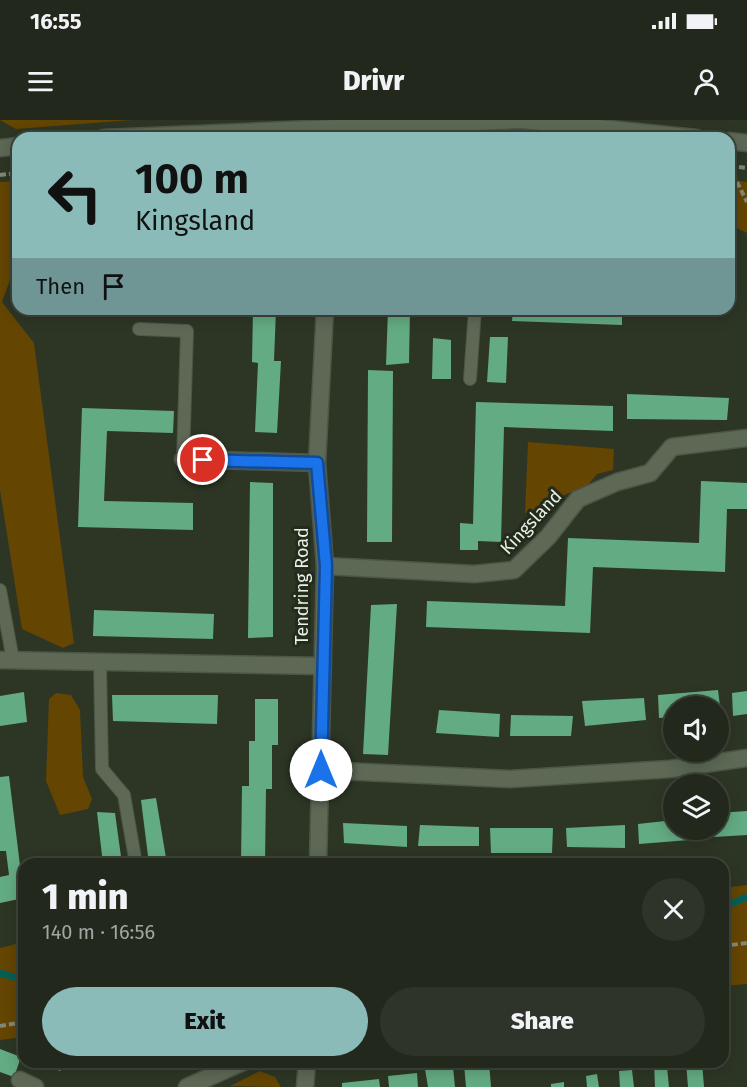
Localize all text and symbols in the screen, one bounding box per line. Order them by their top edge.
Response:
text: 16:55 [30,8,82,35]
icon: menu [24,65,57,98]
text: Drivr [343,65,404,97]
icon: person [690,65,723,98]
text: 100 m [135,154,249,204]
icon: left [36,156,114,234]
text: Kingsland [135,205,255,237]
icon: arrive [97,270,130,303]
text: Then [36,273,85,300]
pin [177,434,228,485]
icon: arrive [186,443,219,476]
street label: Kingsland [496,485,566,559]
street label: Tendring Road [291,527,313,645]
map controls [663,696,729,840]
button: sound [663,696,729,762]
position arrow [289,738,353,802]
button: layers [663,774,729,840]
text: 1 min [42,875,128,919]
button: close [642,878,705,941]
text: 140 m · 16:56 [42,920,155,944]
button: Exit [42,987,368,1056]
button: Share [380,987,705,1056]

